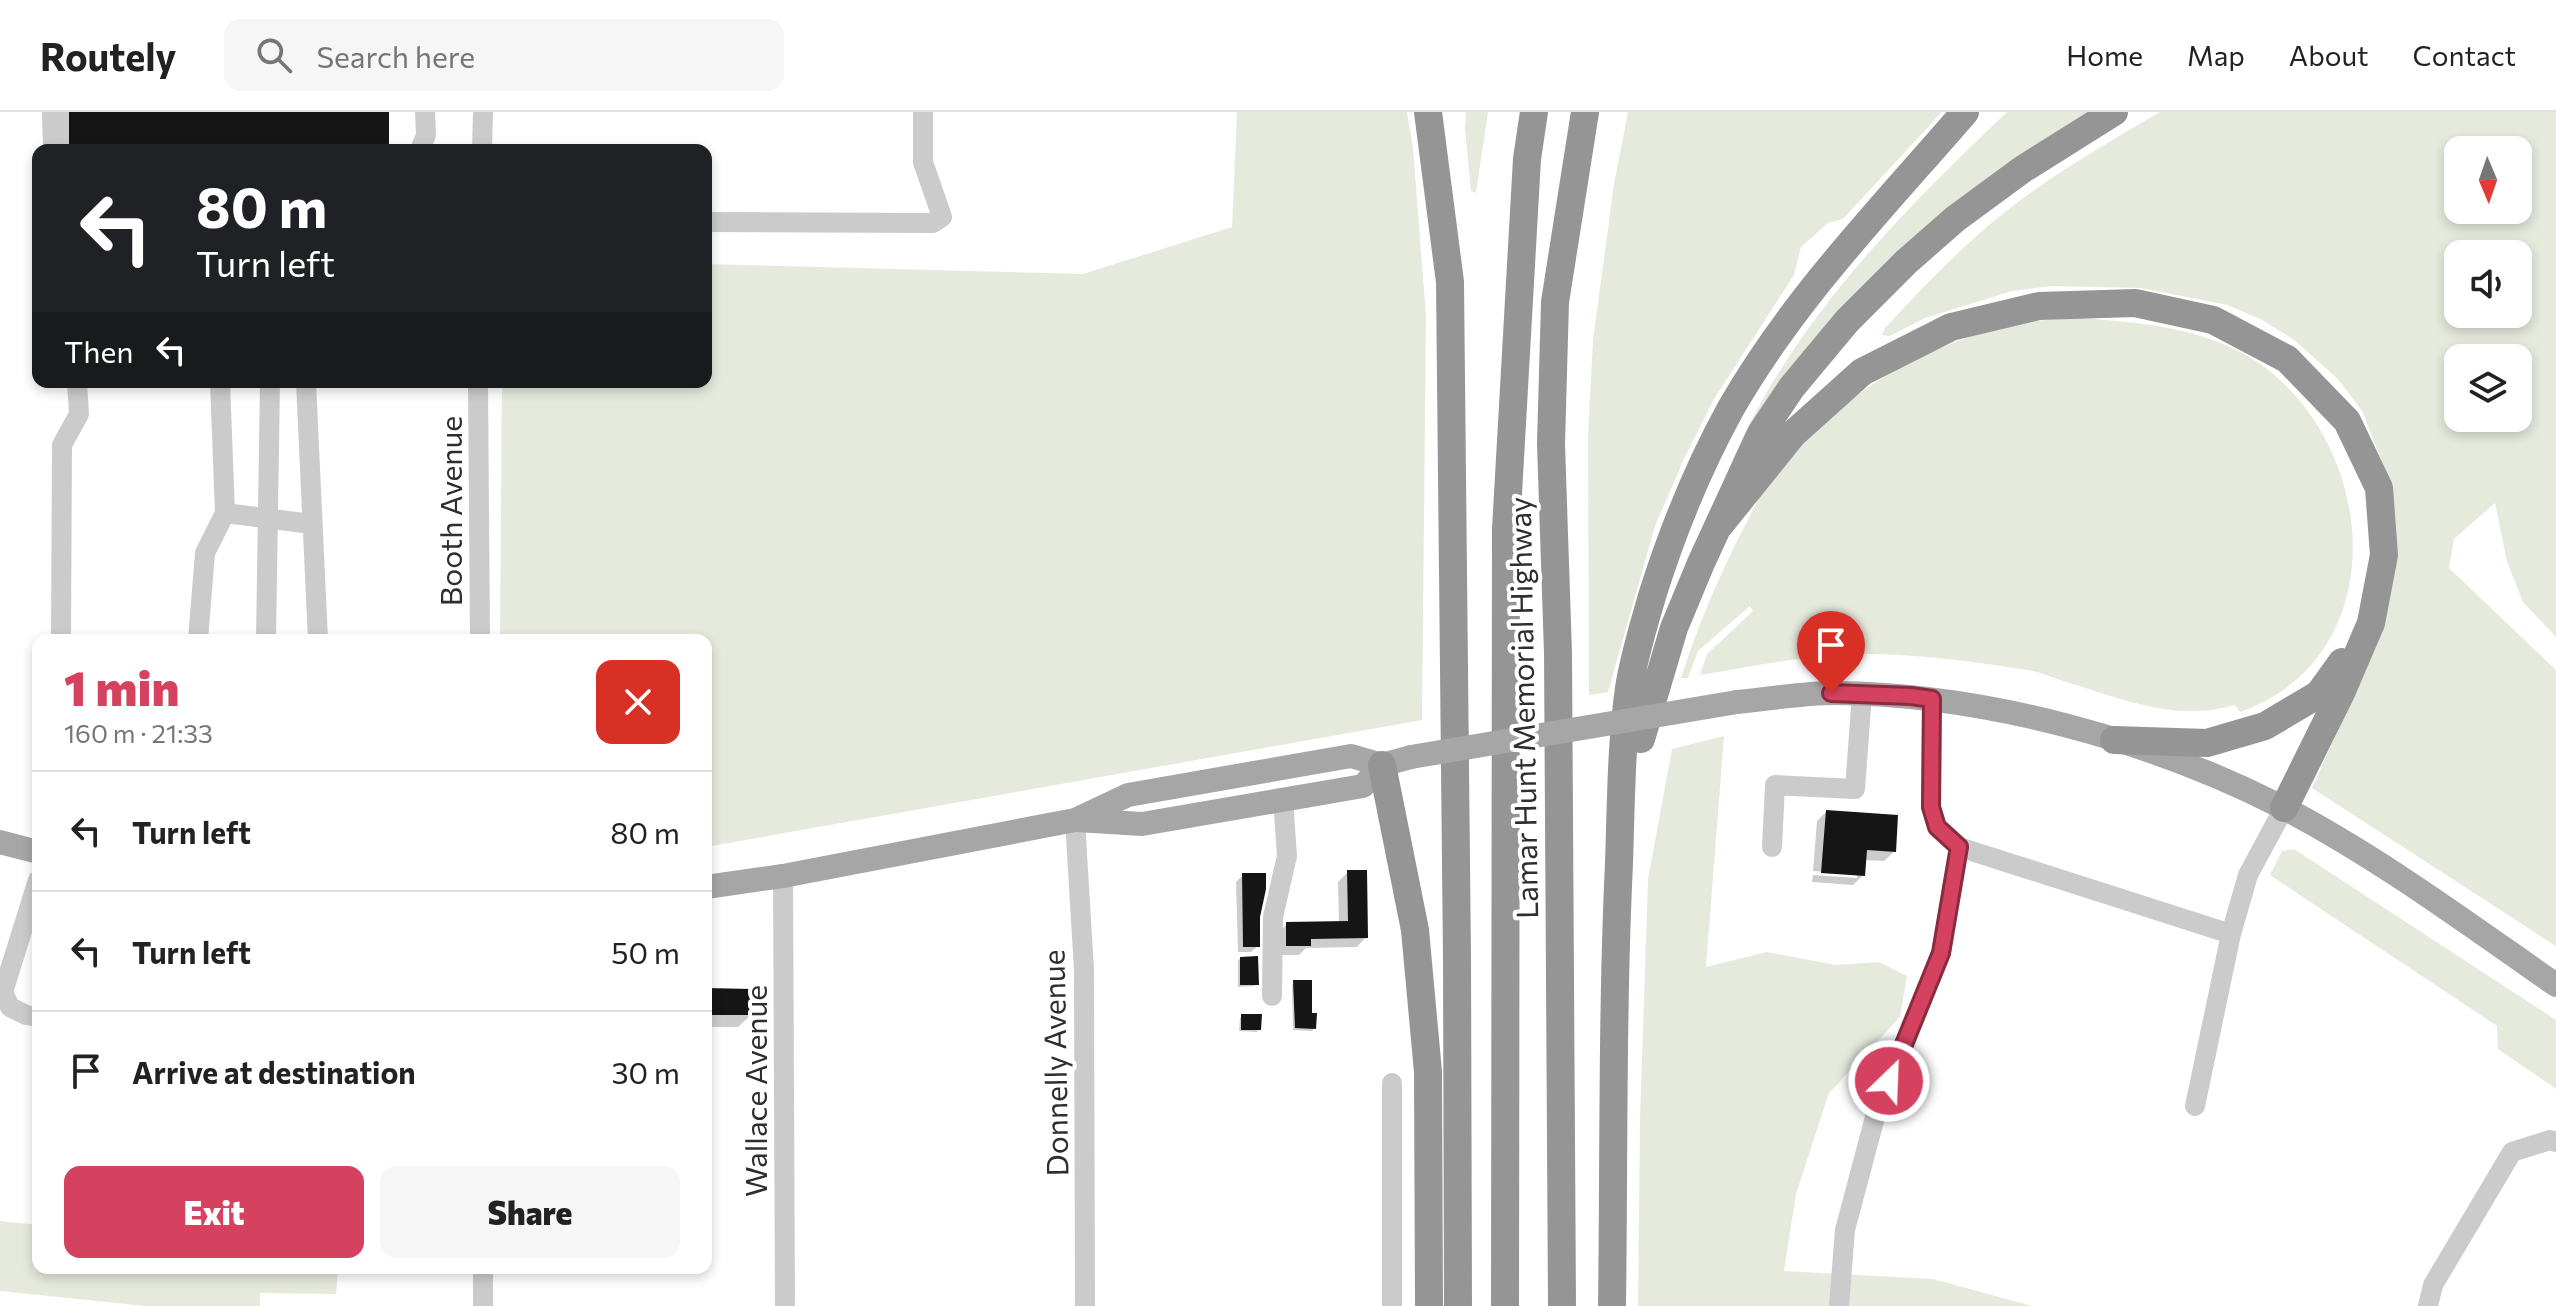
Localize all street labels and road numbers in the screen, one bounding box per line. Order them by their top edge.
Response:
street label: Booth Avenue [431,416,468,606]
street label: Lamar Hunt Memorial Highway [1500,497,1544,919]
street label: Donnelly Avenue [1034,949,1074,1177]
street label: Wallace Avenue [736,985,773,1197]

